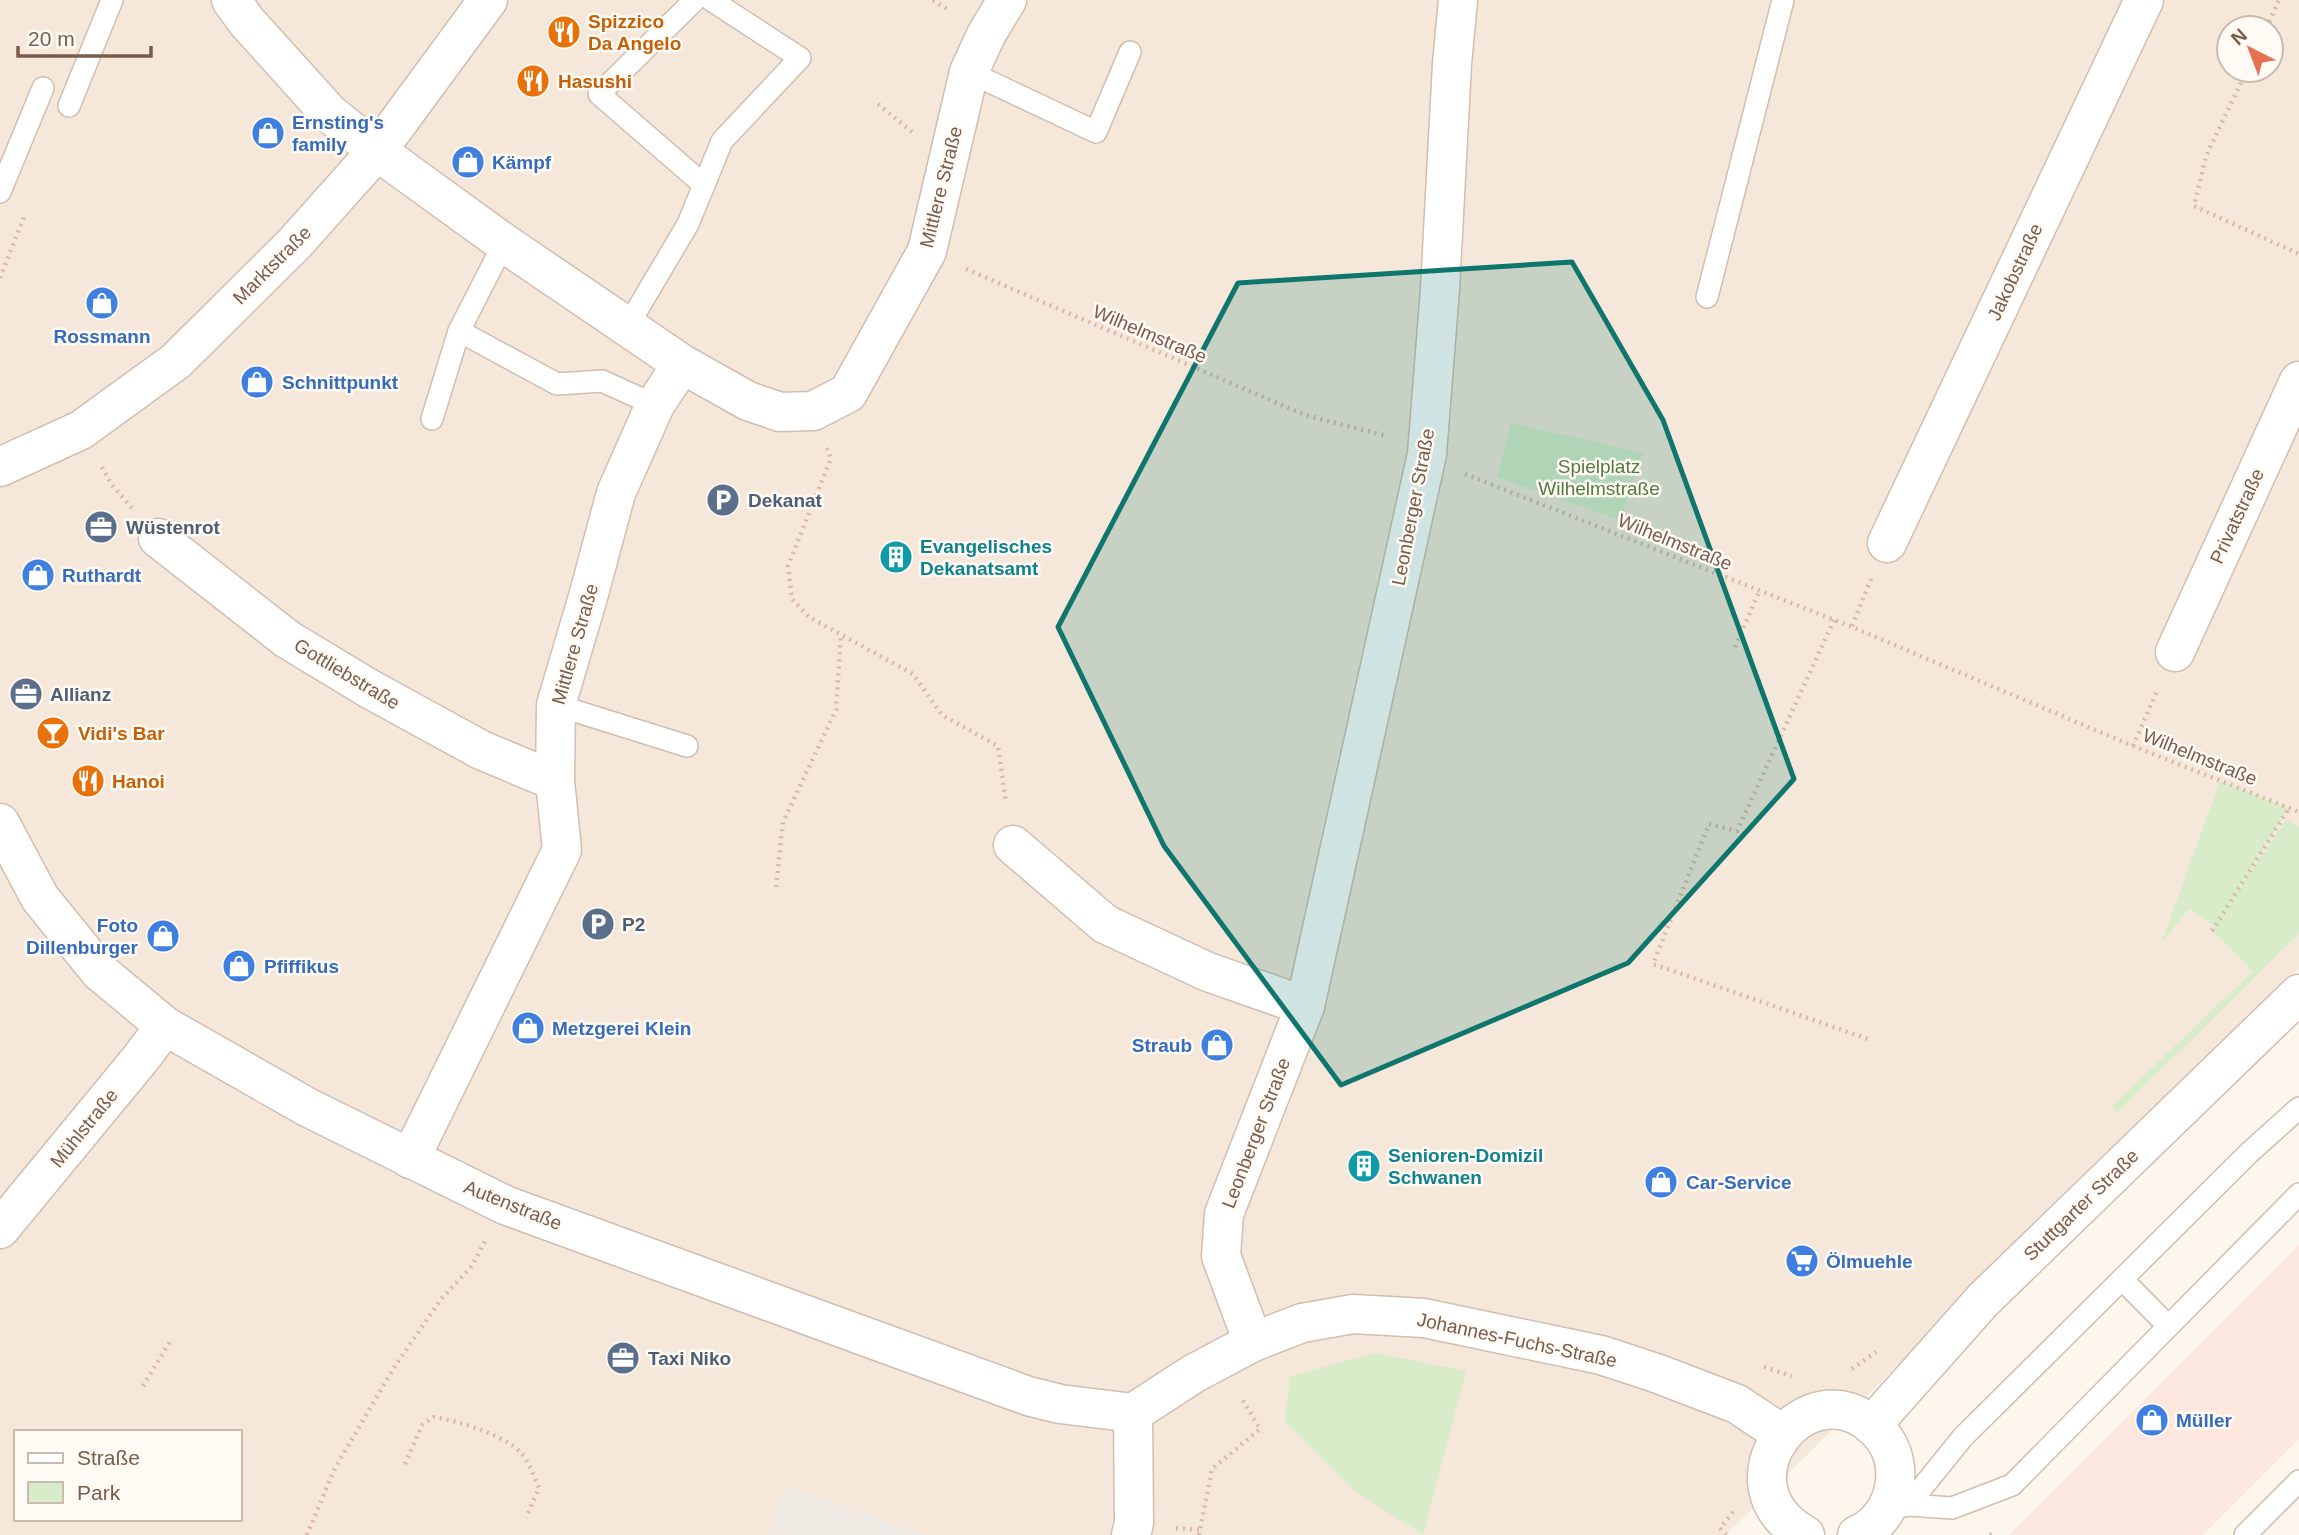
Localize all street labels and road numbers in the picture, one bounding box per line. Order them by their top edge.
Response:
street label: Mittlere Straße [916,124,966,250]
street label: Jakobstraße [1983,220,2047,324]
street label: Marktstraße [229,222,315,308]
street label: Wilhelmstraße [1090,301,1210,367]
street label: Leonberger Straße [1387,427,1439,587]
street label: Privatstraße [2206,465,2268,567]
street label: Wilhelmstraße [1615,510,1735,574]
street label: Mittlere Straße [548,581,602,707]
street label: Gottliebstraße [290,634,404,714]
street label: Wilhelmstraße [2140,725,2260,789]
street label: Leonberger Straße [1218,1055,1294,1211]
street label: Mühlstraße [46,1084,122,1172]
street label: Stuttgarter Straße [2019,1145,2143,1265]
street label: Autenstraße [461,1176,565,1234]
street label: Johannes-Fuchs-Straße [1415,1309,1619,1371]

